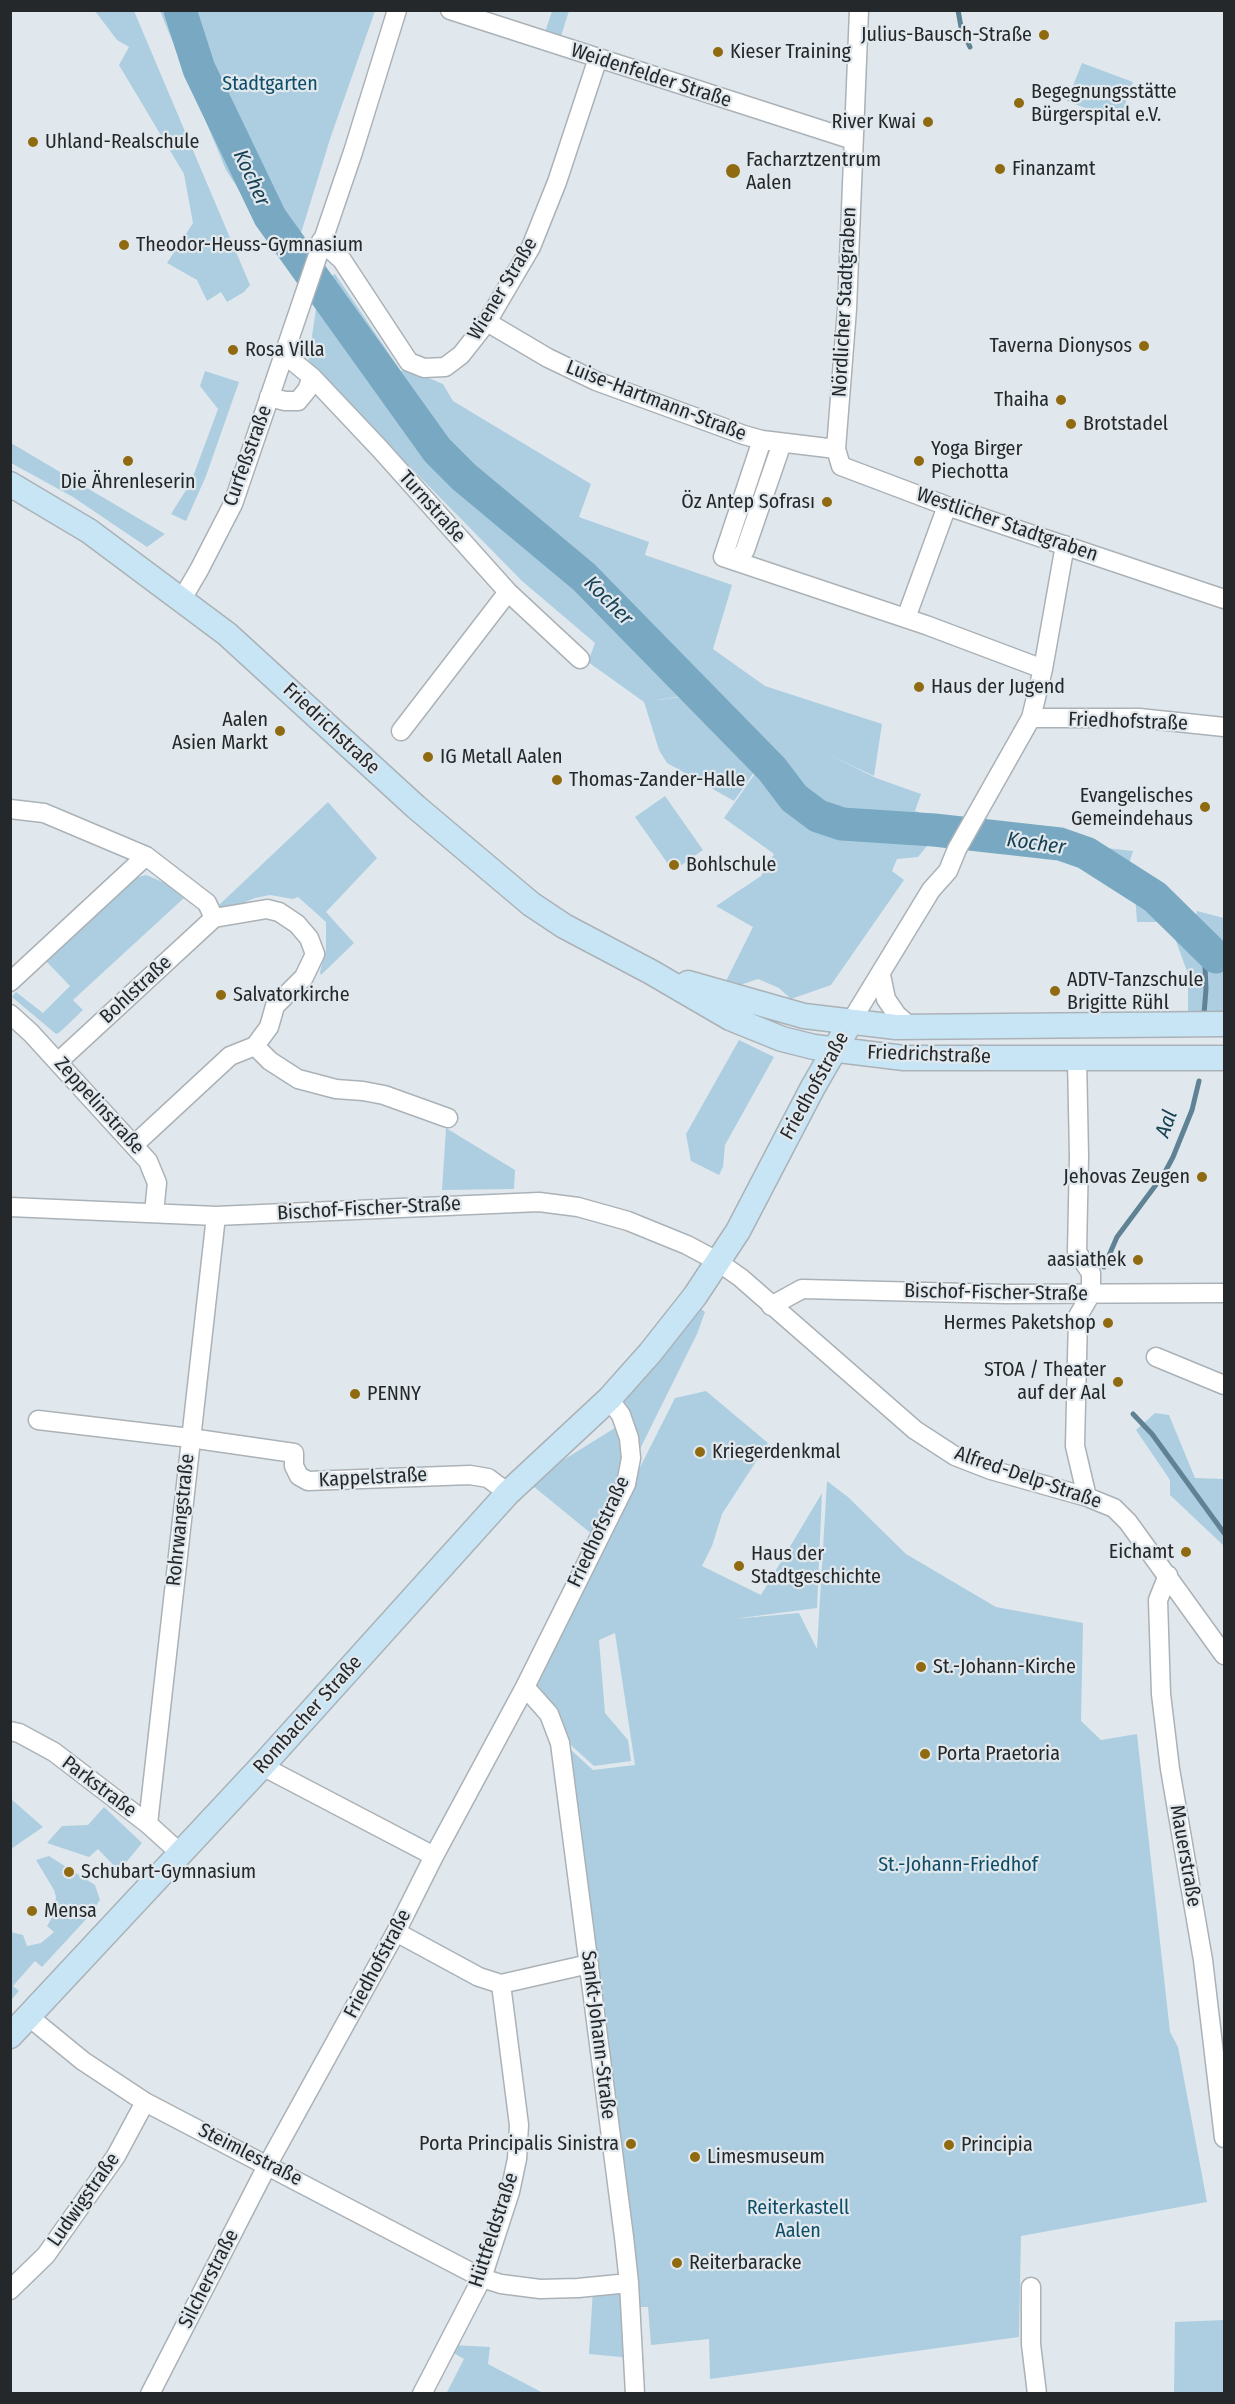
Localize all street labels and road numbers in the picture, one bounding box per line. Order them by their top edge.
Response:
street label: Weidenfelder Straße [568,39,734,113]
street label: Nördlicher Stadtgraben [828,206,862,398]
street label: Wiener Straße [463,233,543,345]
street label: Luise-Hartmann-Straße [562,356,750,446]
street label: Curfeßstraße [219,402,277,510]
street label: Turnstraße [394,466,470,548]
street label: Westlicher Stadtgraben [913,483,1101,567]
street label: Friedrichstraße [278,678,384,780]
street label: Friedhofstraße [1068,708,1188,736]
street label: Bohlstraße [95,951,177,1029]
street label: Friedhofstraße [776,1028,854,1144]
street label: Friedrichstraße [867,1041,991,1069]
street label: Zeppelinstraße [49,1052,149,1160]
street label: Bischof-Fischer-Straße [276,1192,462,1226]
street label: Bischof-Fischer-Straße [904,1279,1088,1307]
street label: Alfred-Delp-Straße [952,1442,1104,1514]
street label: Rohrwangstraße [162,1453,200,1587]
street label: Kappelstraße [318,1463,428,1493]
street label: Friedhofstraße [563,1473,635,1591]
street label: Rombacher Straße [249,1651,367,1779]
street label: Parkstraße [57,1751,141,1823]
street label: Mauerstraße [1164,1803,1206,1909]
street label: Friedhofstraße [339,1906,417,2022]
street label: Sankt-Johann-Straße [576,1949,620,2121]
street label: Steimlestraße [194,2119,306,2191]
street label: Ludwigstraße [43,2148,125,2252]
street label: Hüttfeldstraße [464,2170,524,2290]
street label: Silcherstraße [174,2226,244,2332]

